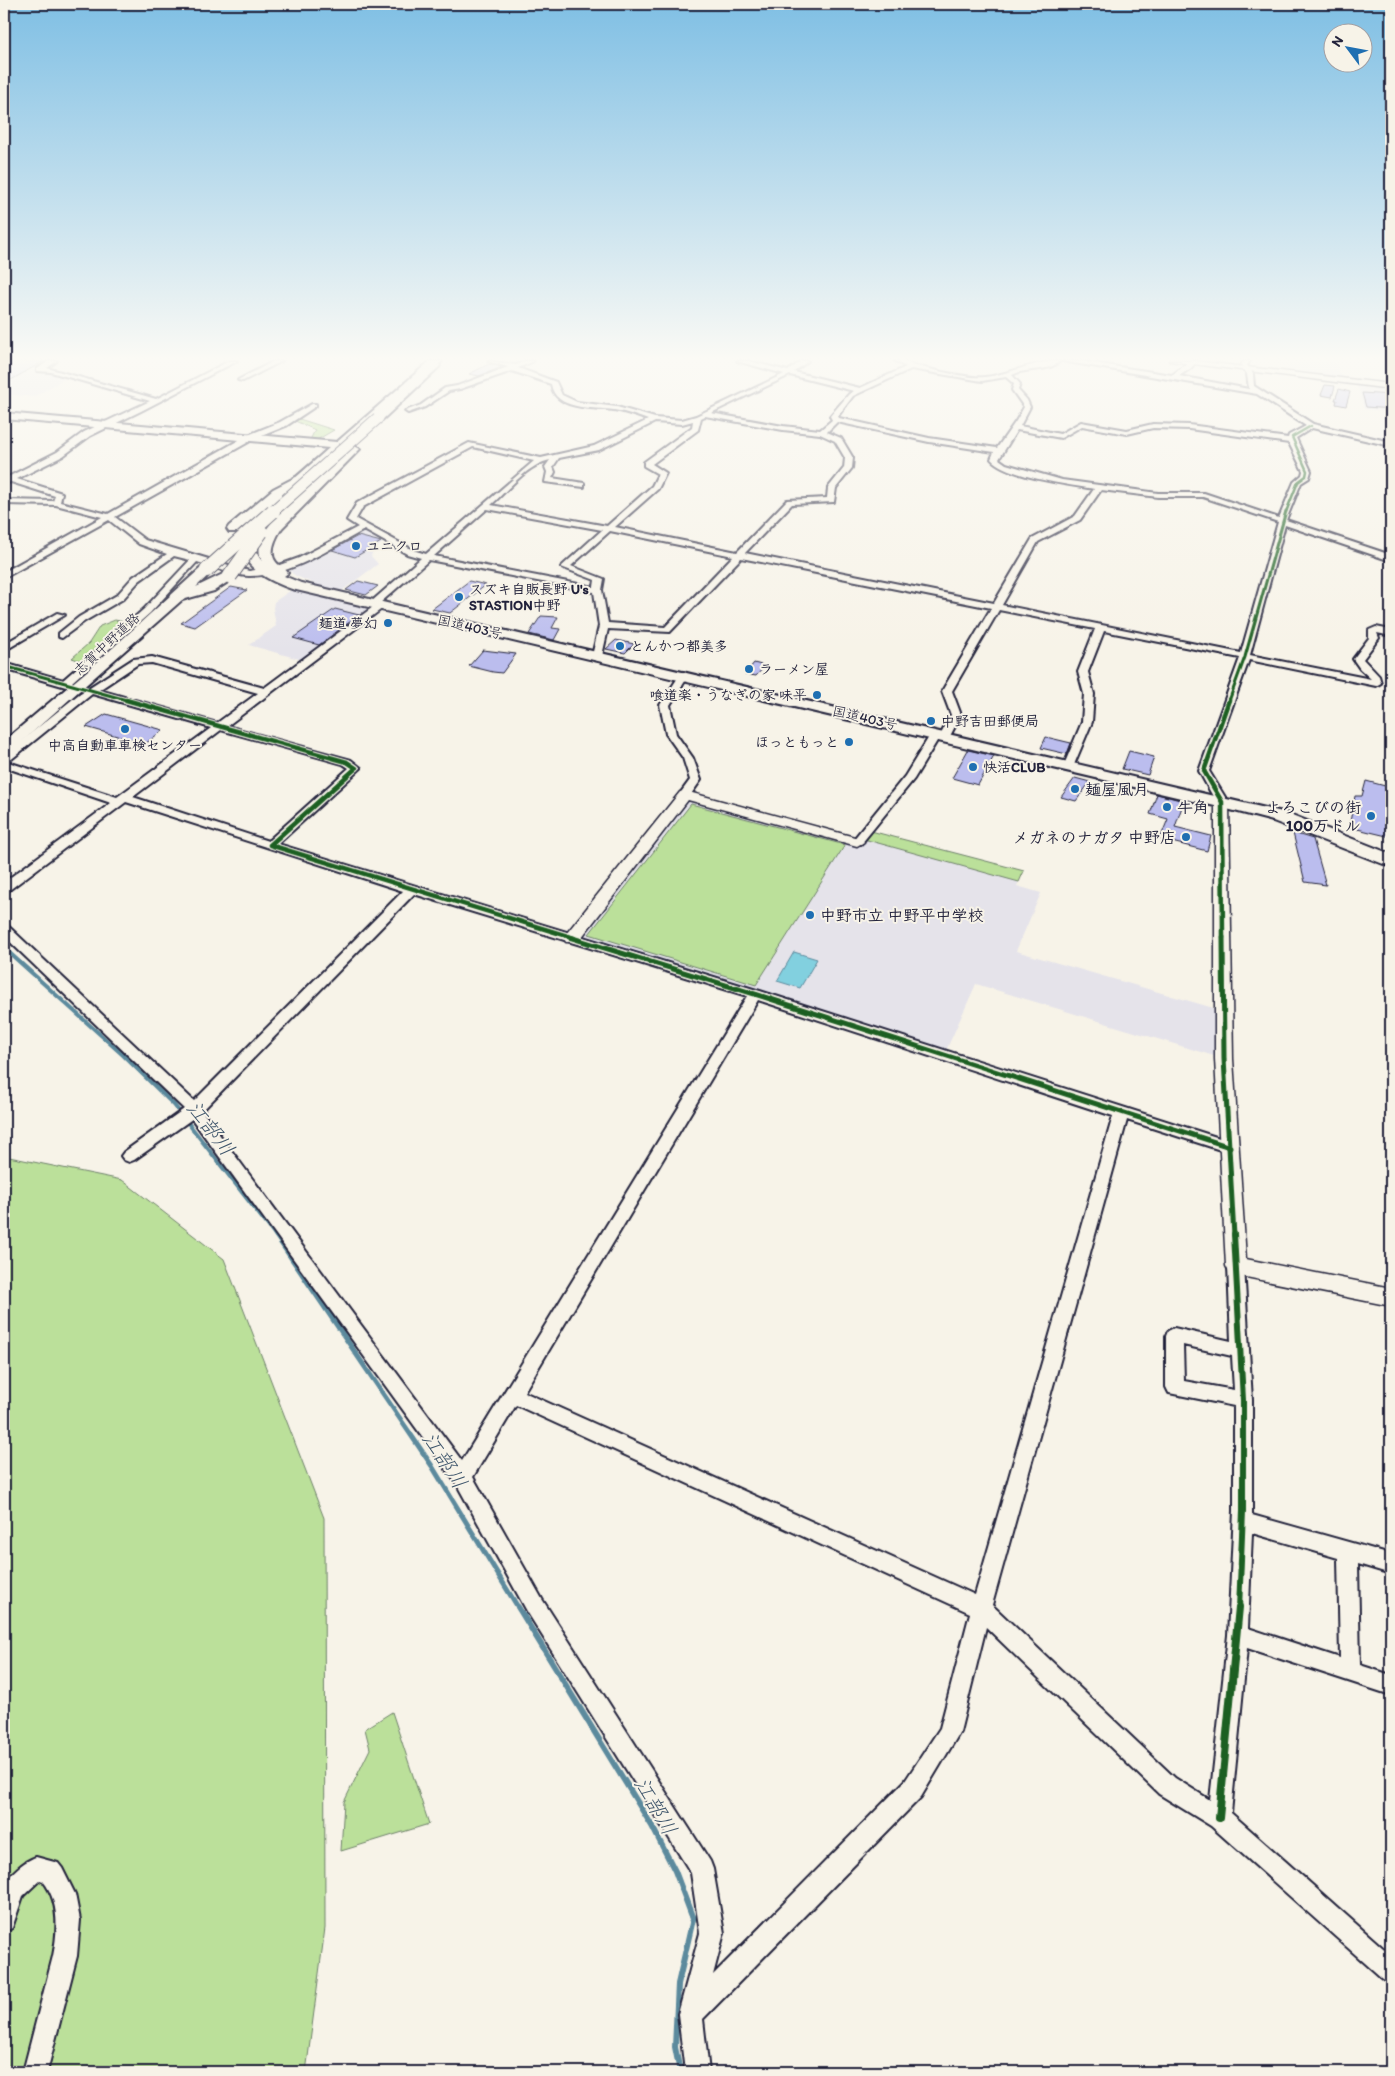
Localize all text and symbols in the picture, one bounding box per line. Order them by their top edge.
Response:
north arrow [1322,22,1372,72]
text: N [1328,33,1347,50]
place label: ユニクロ [366,538,422,555]
marker: ユニクロ [350,540,362,552]
place label: スズキ自販長野 U's STASTION中野 [469,581,589,614]
marker: スズキ自販長野 U's STASTION中野 [453,591,465,603]
street label: 志賀中野道路 [70,609,144,679]
street label: 国道403号 [436,611,504,643]
place label: 麺道 夢幻 [319,615,378,632]
marker: 麺道 夢幻 [382,617,394,629]
place label: とんかつ都美多 [630,638,728,655]
marker: とんかつ都美多 [614,640,626,652]
place label: ラーメン屋 [759,661,829,678]
marker: ラーメン屋 [743,663,755,675]
place label: 喰道楽・うなぎの家 味平 [650,687,807,704]
marker: 喰道楽・うなぎの家 味平 [811,689,823,701]
street label: 国道403号 [831,702,899,734]
place label: 中野吉田郵便局 [941,713,1039,730]
marker: 中野吉田郵便局 [925,715,937,727]
marker: 中高自動車車検センター [119,723,131,735]
place label: ほっともっと [755,734,839,751]
marker: ほっともっと [843,736,855,748]
place label: 中高自動車車検センター [48,737,202,754]
place label: 快活CLUB [983,759,1046,776]
marker: 快活CLUB [967,761,979,773]
place label: 麺屋風月 [1085,780,1149,799]
marker: 麺屋風月 [1069,783,1081,795]
place label: 牛角 [1177,798,1209,817]
place label: よろこびの街 100万ドル [1265,798,1361,835]
marker: 牛角 [1161,801,1173,813]
marker: よろこびの街 100万ドル [1365,810,1377,822]
place label: メガネのナガタ 中野店 [1012,828,1176,847]
marker: メガネのナガタ 中野店 [1180,831,1192,843]
place label: 中野市立 中野平中学校 [820,906,984,925]
marker: 中野市立 中野平中学校 [804,909,816,921]
water label: 江部川 [182,1095,240,1161]
water label: 江部川 [417,1427,473,1493]
water label: 江部川 [629,1772,683,1840]

